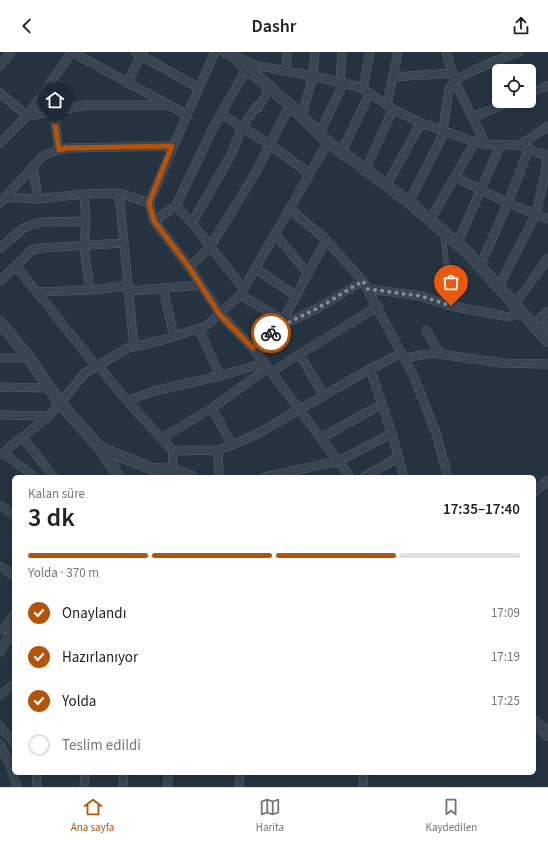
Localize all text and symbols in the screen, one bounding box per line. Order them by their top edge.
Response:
text: Dashr [251,14,297,39]
icon: back [16,15,38,37]
icon: share [510,15,532,37]
map controls [492,64,536,108]
button: locate [492,64,536,108]
pin [38,83,72,124]
icon: home [44,89,66,111]
pin [434,265,468,306]
icon: bag [440,271,462,293]
courier [251,313,291,353]
icon: bike [260,322,282,344]
text: Kalan süre [28,485,85,503]
text: 3 dk [28,499,75,536]
text: 17:35–17:40 [443,499,520,520]
text: Yolda · 370 m [28,564,99,582]
icon: check [28,602,50,624]
text: Onaylandı [62,603,126,624]
text: 17:09 [491,604,520,622]
icon: check [28,646,50,668]
text: Hazırlanıyor [62,647,138,668]
text: 17:19 [491,648,520,666]
icon: check [28,690,50,712]
text: Yolda [62,691,96,712]
text: 17:25 [491,692,520,710]
text: Teslim edildi [62,735,141,756]
tab: Ana sayfa [71,796,114,835]
tab: Harita [256,796,284,835]
tab: Kaydedilen [426,796,477,835]

